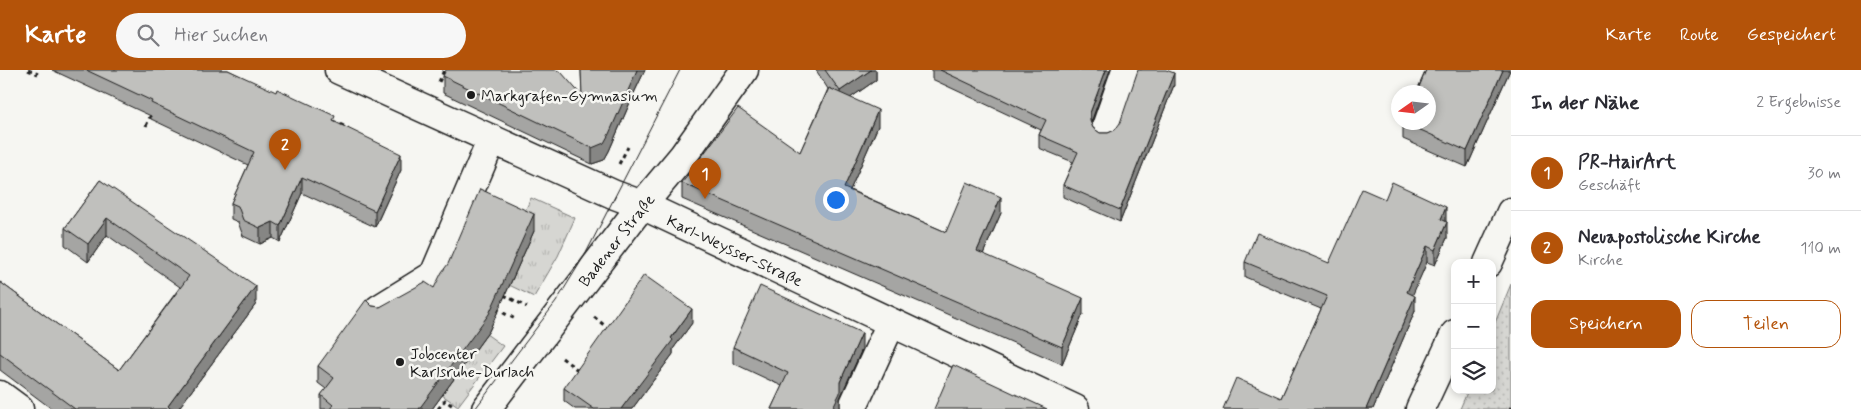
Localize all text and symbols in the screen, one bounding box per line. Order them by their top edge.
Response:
search box [116,13,466,58]
text: Karte [25,20,86,51]
icon: search [134,21,162,49]
text: Hier suchen [174,23,268,48]
text: Karte [1606,23,1652,47]
text: Route [1680,23,1719,47]
text: Gespeichert [1747,23,1836,47]
north arrow [1391,85,1436,130]
place label: Markgrafen-Gymnasium [481,86,658,107]
marker: Markgrafen-Gymnasium [465,89,477,101]
text: In der Nähe [1531,89,1639,117]
text: 2 Ergebnisse [1756,92,1841,113]
pin: 2 [269,129,301,170]
text: PR-HairArt [1578,150,1676,175]
pin: 1 [689,158,721,199]
text: 1 [1543,163,1551,184]
text: 30 m [1808,163,1841,184]
text: Geschäft [1578,175,1640,196]
your location [823,187,849,213]
street label: Badener Straße [574,190,660,292]
street label: Karl-Weysser-Straße [663,211,806,292]
text: Neuapostolische Kirche [1578,225,1761,250]
text: 2 [1543,238,1551,259]
text: 110 m [1800,238,1841,259]
text: Kirche [1578,250,1623,271]
map controls [1451,259,1496,394]
button: + [1451,259,1496,304]
button: Speichern [1531,300,1681,348]
button: Teilen [1691,300,1841,348]
button: − [1451,304,1496,349]
place label: Jobcenter Karlsruhe-Durlach [410,344,534,383]
button: layers [1451,349,1496,394]
marker: Jobcenter Karlsruhe-Durlach [394,356,406,368]

